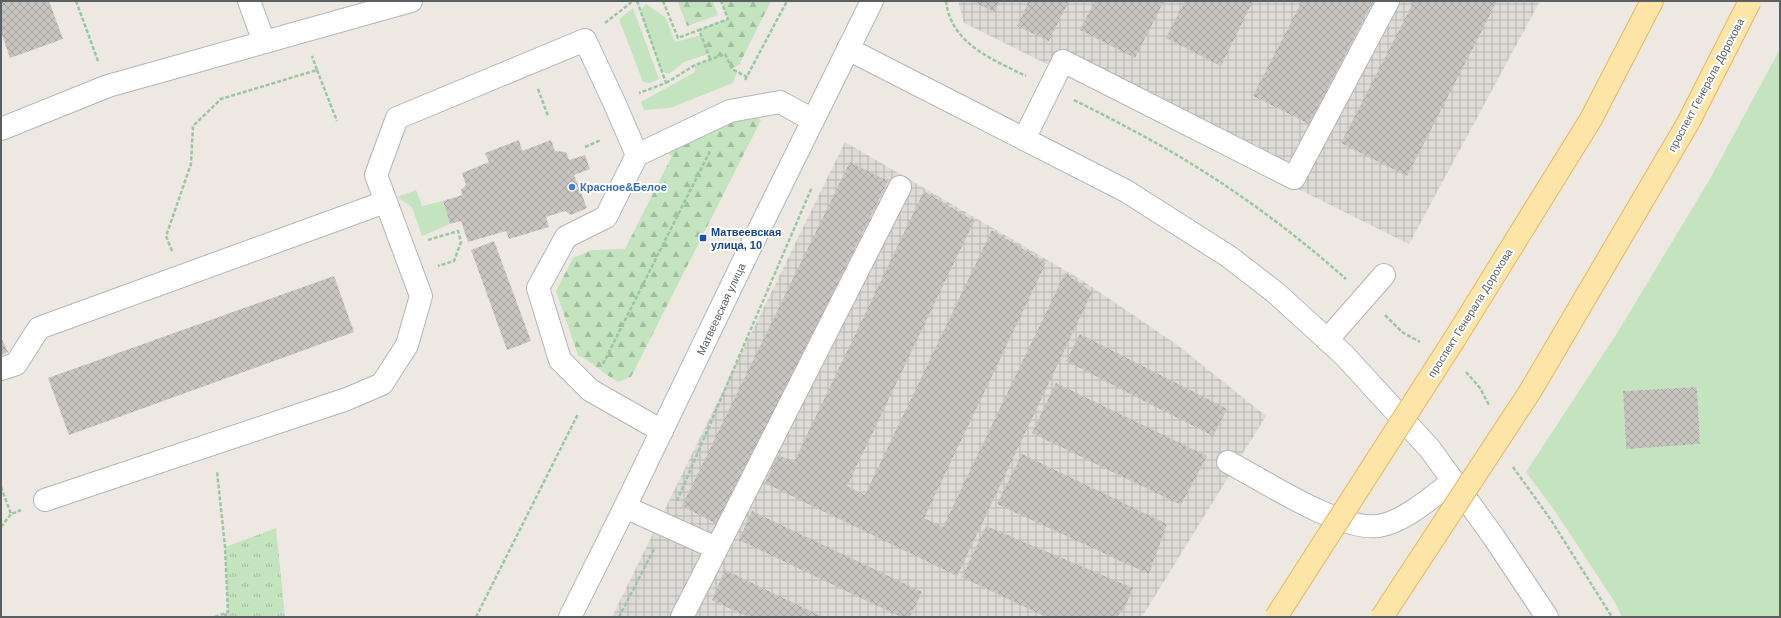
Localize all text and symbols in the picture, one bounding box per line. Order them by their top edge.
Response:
street label: проспект Генерала Дорохова [1666,15,1747,154]
place label: Красное&Белое [580,181,667,193]
marker: Красное&Белое [567,182,577,192]
place label: Матвеевская улица, 10 [711,226,781,251]
marker: Матвеевская улица, 10 [698,233,708,243]
street label: проспект Генерала Дорохова [1425,246,1515,379]
street label: Матвеевская улица [694,260,748,357]

